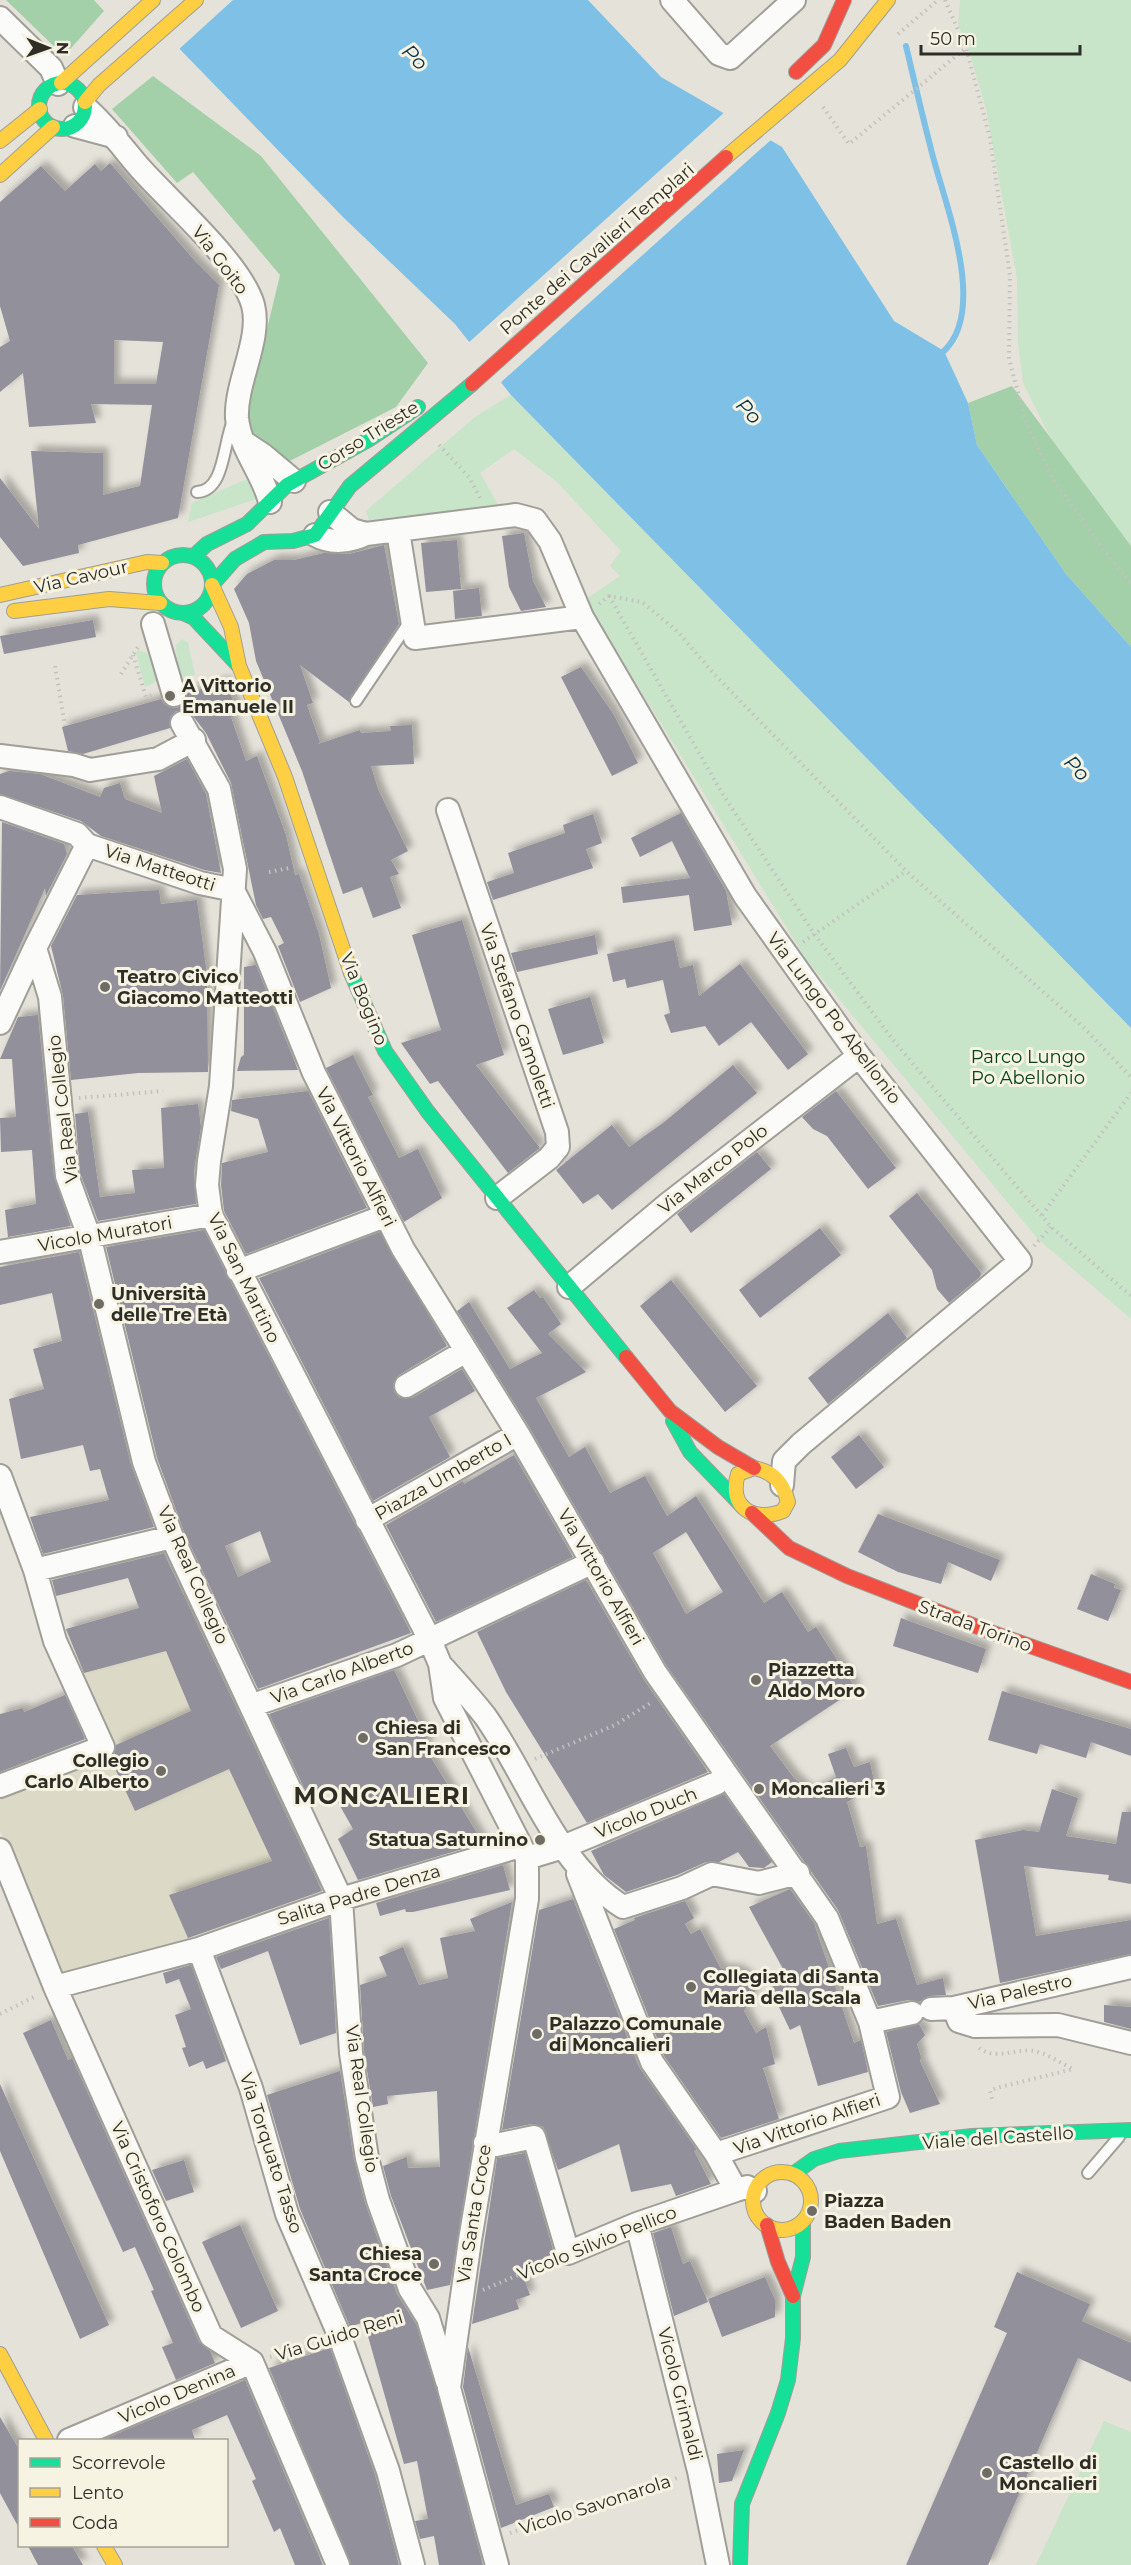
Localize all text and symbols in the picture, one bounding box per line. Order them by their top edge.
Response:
north arrow [18,18,78,78]
scale bar [921,18,1080,56]
text: 50 m [930,28,976,50]
water label: Po [397,39,433,75]
text: N [53,42,72,55]
street label: Ponte dei Cavalieri Templari [495,159,699,339]
street label: Via Goito [187,221,253,299]
water label: Po [731,393,767,429]
street label: Corso Trieste [313,396,423,476]
street label: Via Cavour [32,556,130,598]
place label: A Vittorio Emanuele II [181,675,294,718]
marker: A Vittorio Emanuele II [163,689,177,703]
water label: Po [1059,750,1095,786]
street label: Via Matteotti [102,840,218,896]
street label: Via Stefano Camoletti [475,920,559,1112]
street label: Via Lungo Po Abellonio [762,928,906,1108]
street label: Via Bogino [335,949,393,1049]
place label: Teatro Civico Giacomo Matteotti [117,966,293,1009]
marker: Teatro Civico Giacomo Matteotti [98,980,112,994]
street label: Via Real Collegio [43,1034,83,1184]
park label: Parco Lungo Po Abellonio [971,1046,1085,1089]
street label: Via Vittorio Alfieri [311,1083,401,1231]
street label: Via Marco Polo [654,1119,772,1219]
street label: Via San Martino [203,1209,285,1347]
street label: Vicolo Muratori [36,1211,174,1257]
place label: Università delle Tre Età [111,1283,228,1326]
marker: Università delle Tre Età [92,1297,106,1311]
street label: Piazza Umberto I [371,1429,515,1525]
street label: Via Real Collegio [153,1503,233,1647]
street label: Via Vittorio Alfieri [553,1505,649,1649]
street label: Strada Torino [915,1595,1035,1657]
street label: Via Carlo Alberto [268,1637,416,1709]
place label: Piazzetta Aldo Moro [767,1659,865,1702]
marker: Piazzetta Aldo Moro [749,1673,763,1687]
place label: Chiesa di San Francesco [375,1717,511,1760]
marker: Chiesa di San Francesco [356,1731,370,1745]
place label: Collegio Carlo Alberto [25,1750,149,1793]
marker: Collegio Carlo Alberto [154,1764,168,1778]
place label: Moncalieri 3 [771,1778,886,1800]
district label: MONCALIERI [294,1781,471,1810]
marker: Moncalieri 3 [752,1782,766,1796]
street label: Vicolo Duch [592,1783,700,1843]
place label: Statua Saturnino [369,1829,528,1851]
marker: Statua Saturnino [533,1833,547,1847]
street label: Salita Padre Denza [275,1860,443,1930]
place label: Collegiata di Santa Maria della Scala [703,1966,879,2009]
street label: Via Palestro [966,1969,1074,2015]
marker: Collegiata di Santa Maria della Scala [684,1980,698,1994]
place label: Palazzo Comunale di Moncalieri [549,2013,722,2056]
street label: Via Real Collegio [341,2024,383,2174]
marker: Palazzo Comunale di Moncalieri [530,2027,544,2041]
street label: Via Torquato Tasso [235,2070,307,2236]
street label: Via Vittorio Alfieri [731,2089,883,2159]
street label: Via Cristoforo Colombo [106,2118,210,2316]
street label: Viale del Castello [922,2122,1074,2154]
street label: Via Santa Croce [452,2143,496,2285]
place label: Piazza Baden Baden [824,2190,952,2233]
street label: Vicolo Silvio Pellico [514,2201,680,2285]
marker: Piazza Baden Baden [805,2204,819,2218]
place label: Chiesa Santa Croce [309,2243,422,2286]
marker: Chiesa Santa Croce [427,2257,441,2271]
street label: Via Guido Reni [272,2306,406,2366]
street label: Vicolo Grimaldi [653,2325,707,2463]
street label: Vicolo Denina [115,2360,239,2428]
legend [18,2439,228,2547]
text: Scorrevole [72,2452,166,2474]
place label: Castello di Moncalieri [999,2452,1098,2495]
marker: Castello di Moncalieri [980,2466,994,2480]
street label: Vicolo Savonarola [516,2470,674,2540]
text: Lento [72,2482,124,2504]
text: Coda [72,2512,118,2534]

